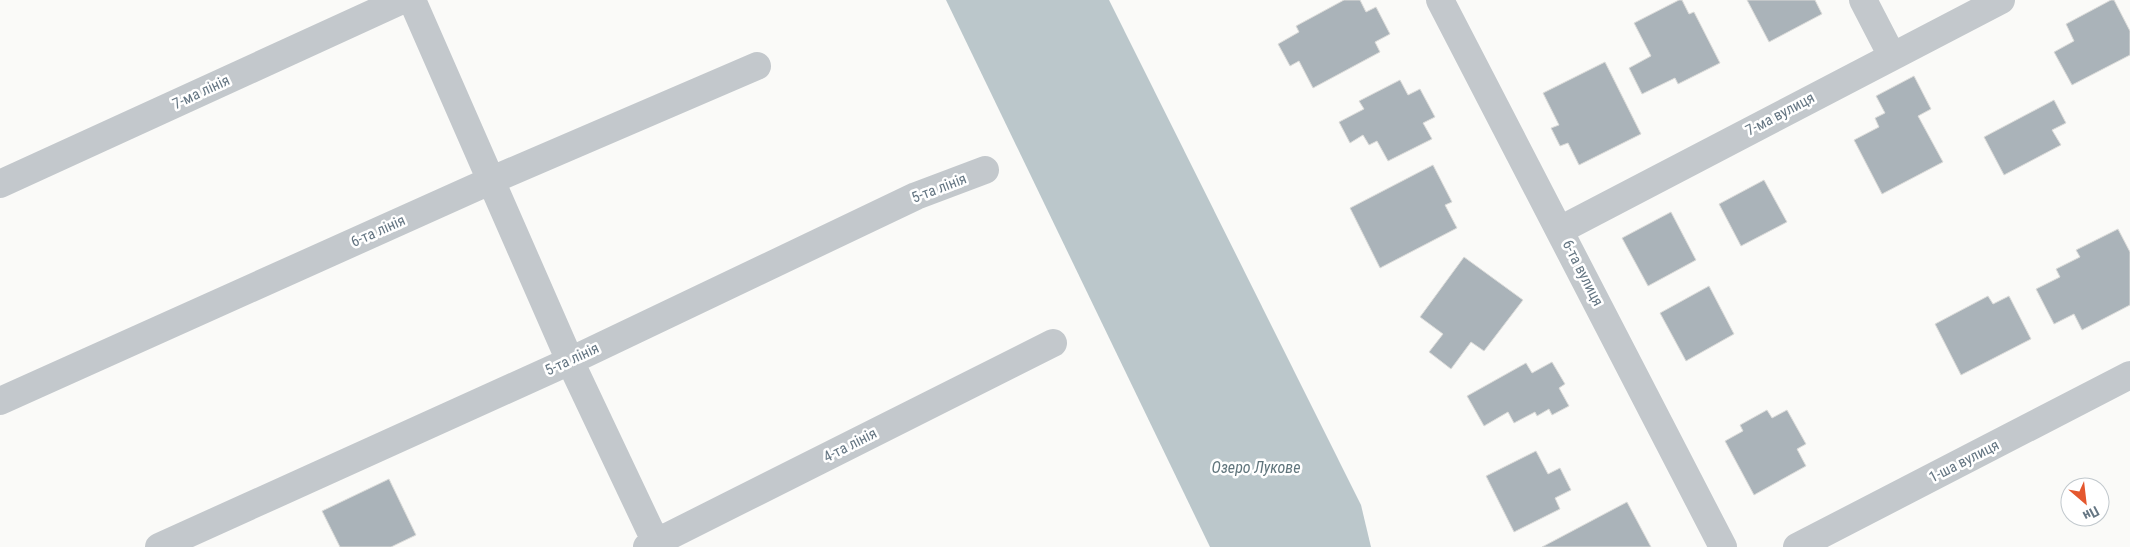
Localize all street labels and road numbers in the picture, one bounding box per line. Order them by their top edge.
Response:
street label: 7-ма лінія [170,71,232,113]
street label: 7-ма вулиця [1743,88,1817,140]
street label: 5-та лінія [909,169,969,207]
street label: 6-та лінія [348,211,408,251]
street label: 6-та вулиця [1559,237,1607,309]
street label: 5-та лінія [542,339,602,379]
street label: 4-та лінія [820,424,880,466]
street label: 1-ша вулиця [1926,436,2002,486]

